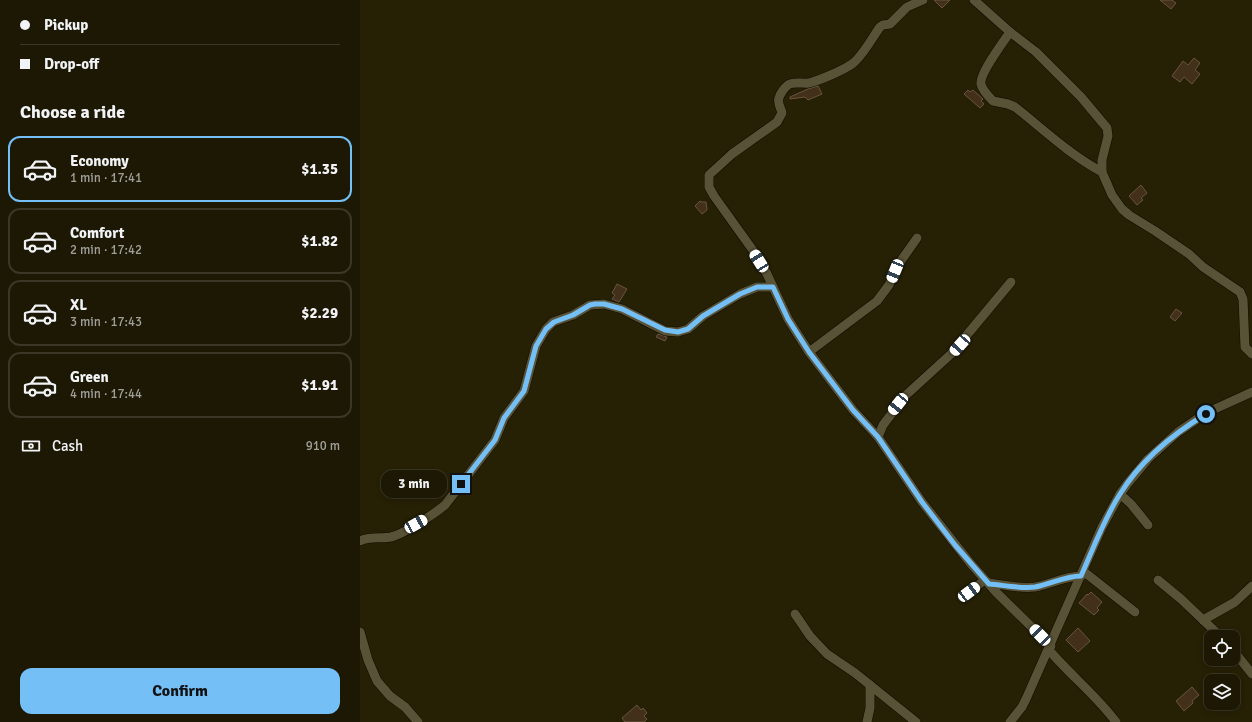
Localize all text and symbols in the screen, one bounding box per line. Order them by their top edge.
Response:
text: Pickup [44,16,88,34]
text: Drop-off [44,55,99,73]
text: Choose a ride [20,101,125,123]
icon: car [22,151,58,187]
text: Economy [70,152,129,170]
text: $1.35 [301,160,338,178]
text: 1 min · 17:41 [70,170,142,186]
icon: car [22,223,58,259]
text: Comfort [70,224,124,242]
text: $1.82 [301,232,338,250]
text: 2 min · 17:42 [70,242,142,258]
car [748,248,770,274]
car [885,258,905,284]
icon: car [22,295,58,331]
text: XL [70,296,87,314]
text: $2.29 [301,304,338,322]
text: 3 min · 17:43 [70,314,142,330]
car [948,332,972,358]
icon: car [22,367,58,403]
text: Green [70,368,109,386]
text: $1.91 [301,376,338,394]
text: 4 min · 17:44 [70,386,142,402]
car [886,391,910,417]
route start [1197,405,1215,423]
icon: cash [20,435,42,457]
text: Cash [52,437,83,455]
text: 910 m [306,438,340,454]
callout: 3 min [381,470,447,498]
route end [452,475,470,493]
text: 3 min [398,476,430,492]
car [403,513,429,535]
car [956,580,982,604]
car [1027,622,1053,648]
map controls [1204,630,1240,710]
button: locate [1204,630,1240,666]
button: Confirm [20,668,340,714]
button: layers [1204,674,1240,710]

